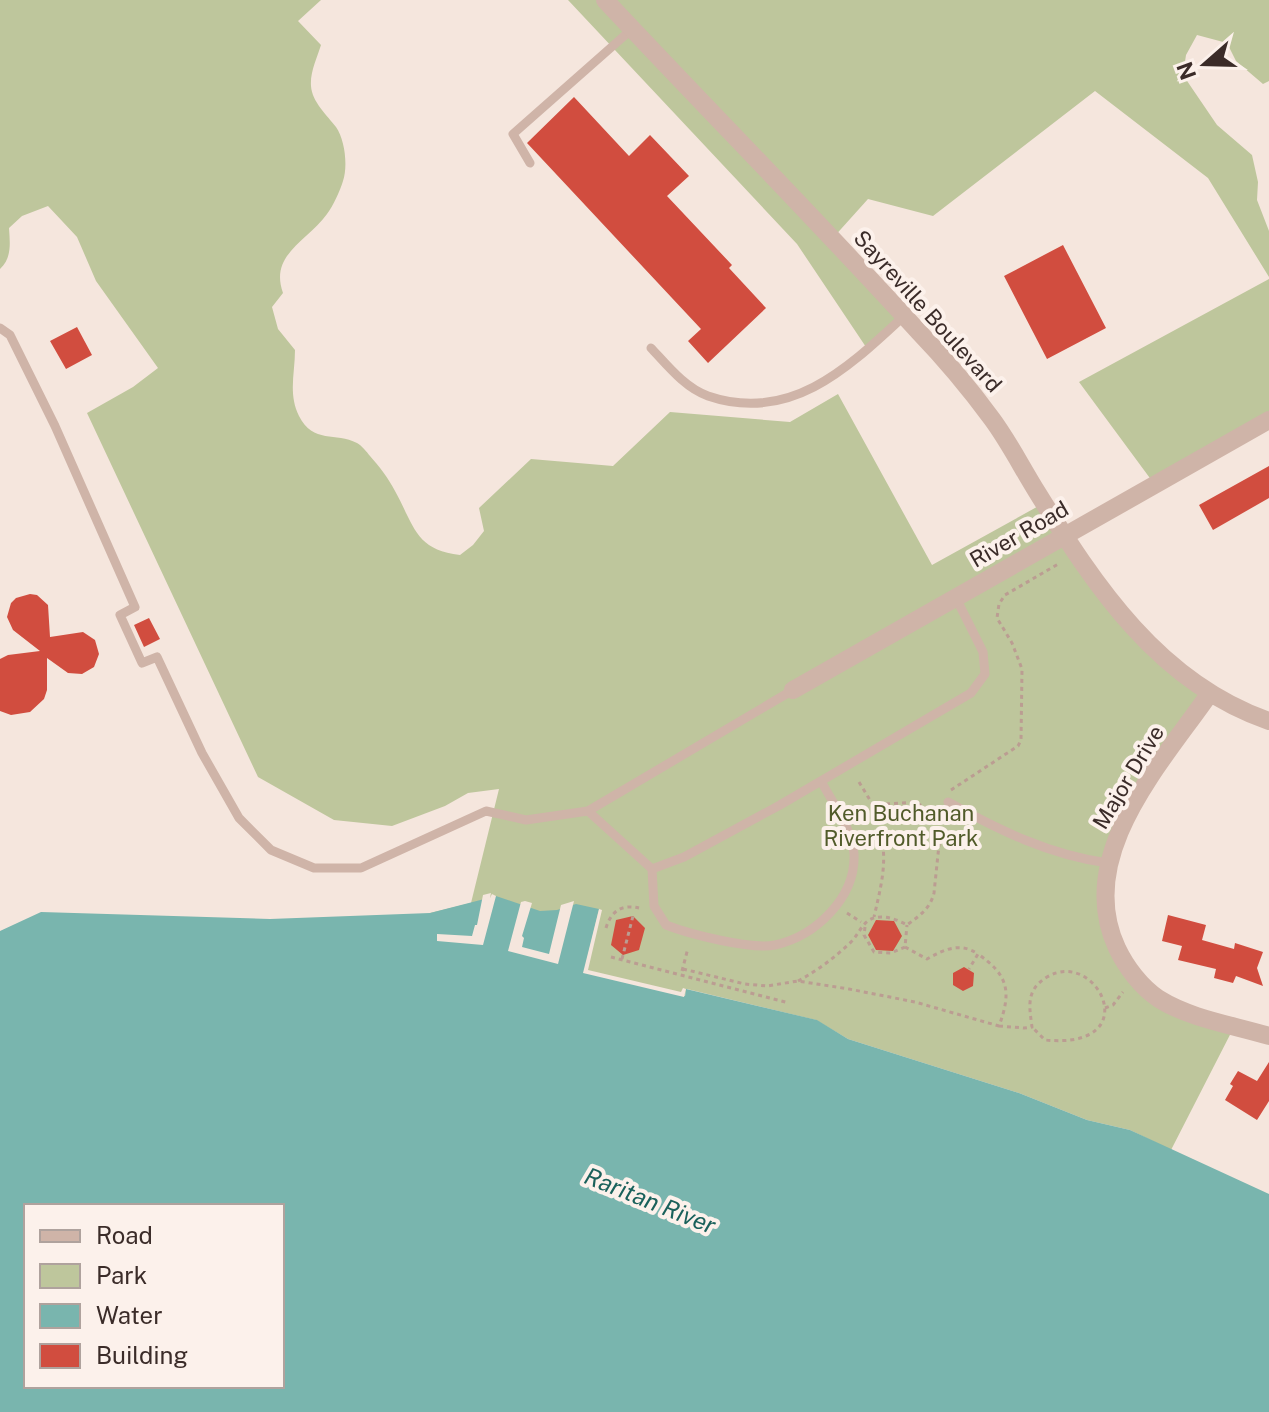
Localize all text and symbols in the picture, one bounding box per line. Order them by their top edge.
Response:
north arrow [1165,24,1245,104]
text: N [1171,58,1201,83]
street label: Sayreville Boulevard [848,225,1008,397]
street label: River Road [965,495,1073,573]
street label: Major Drive [1087,720,1169,834]
park label: Ken Buchanan Riverfront Park [824,800,978,851]
water label: Raritan River [581,1161,721,1239]
legend [24,1204,284,1388]
text: Road [96,1221,153,1249]
text: Park [96,1261,147,1289]
text: Water [96,1301,163,1329]
text: Building [96,1341,188,1369]

